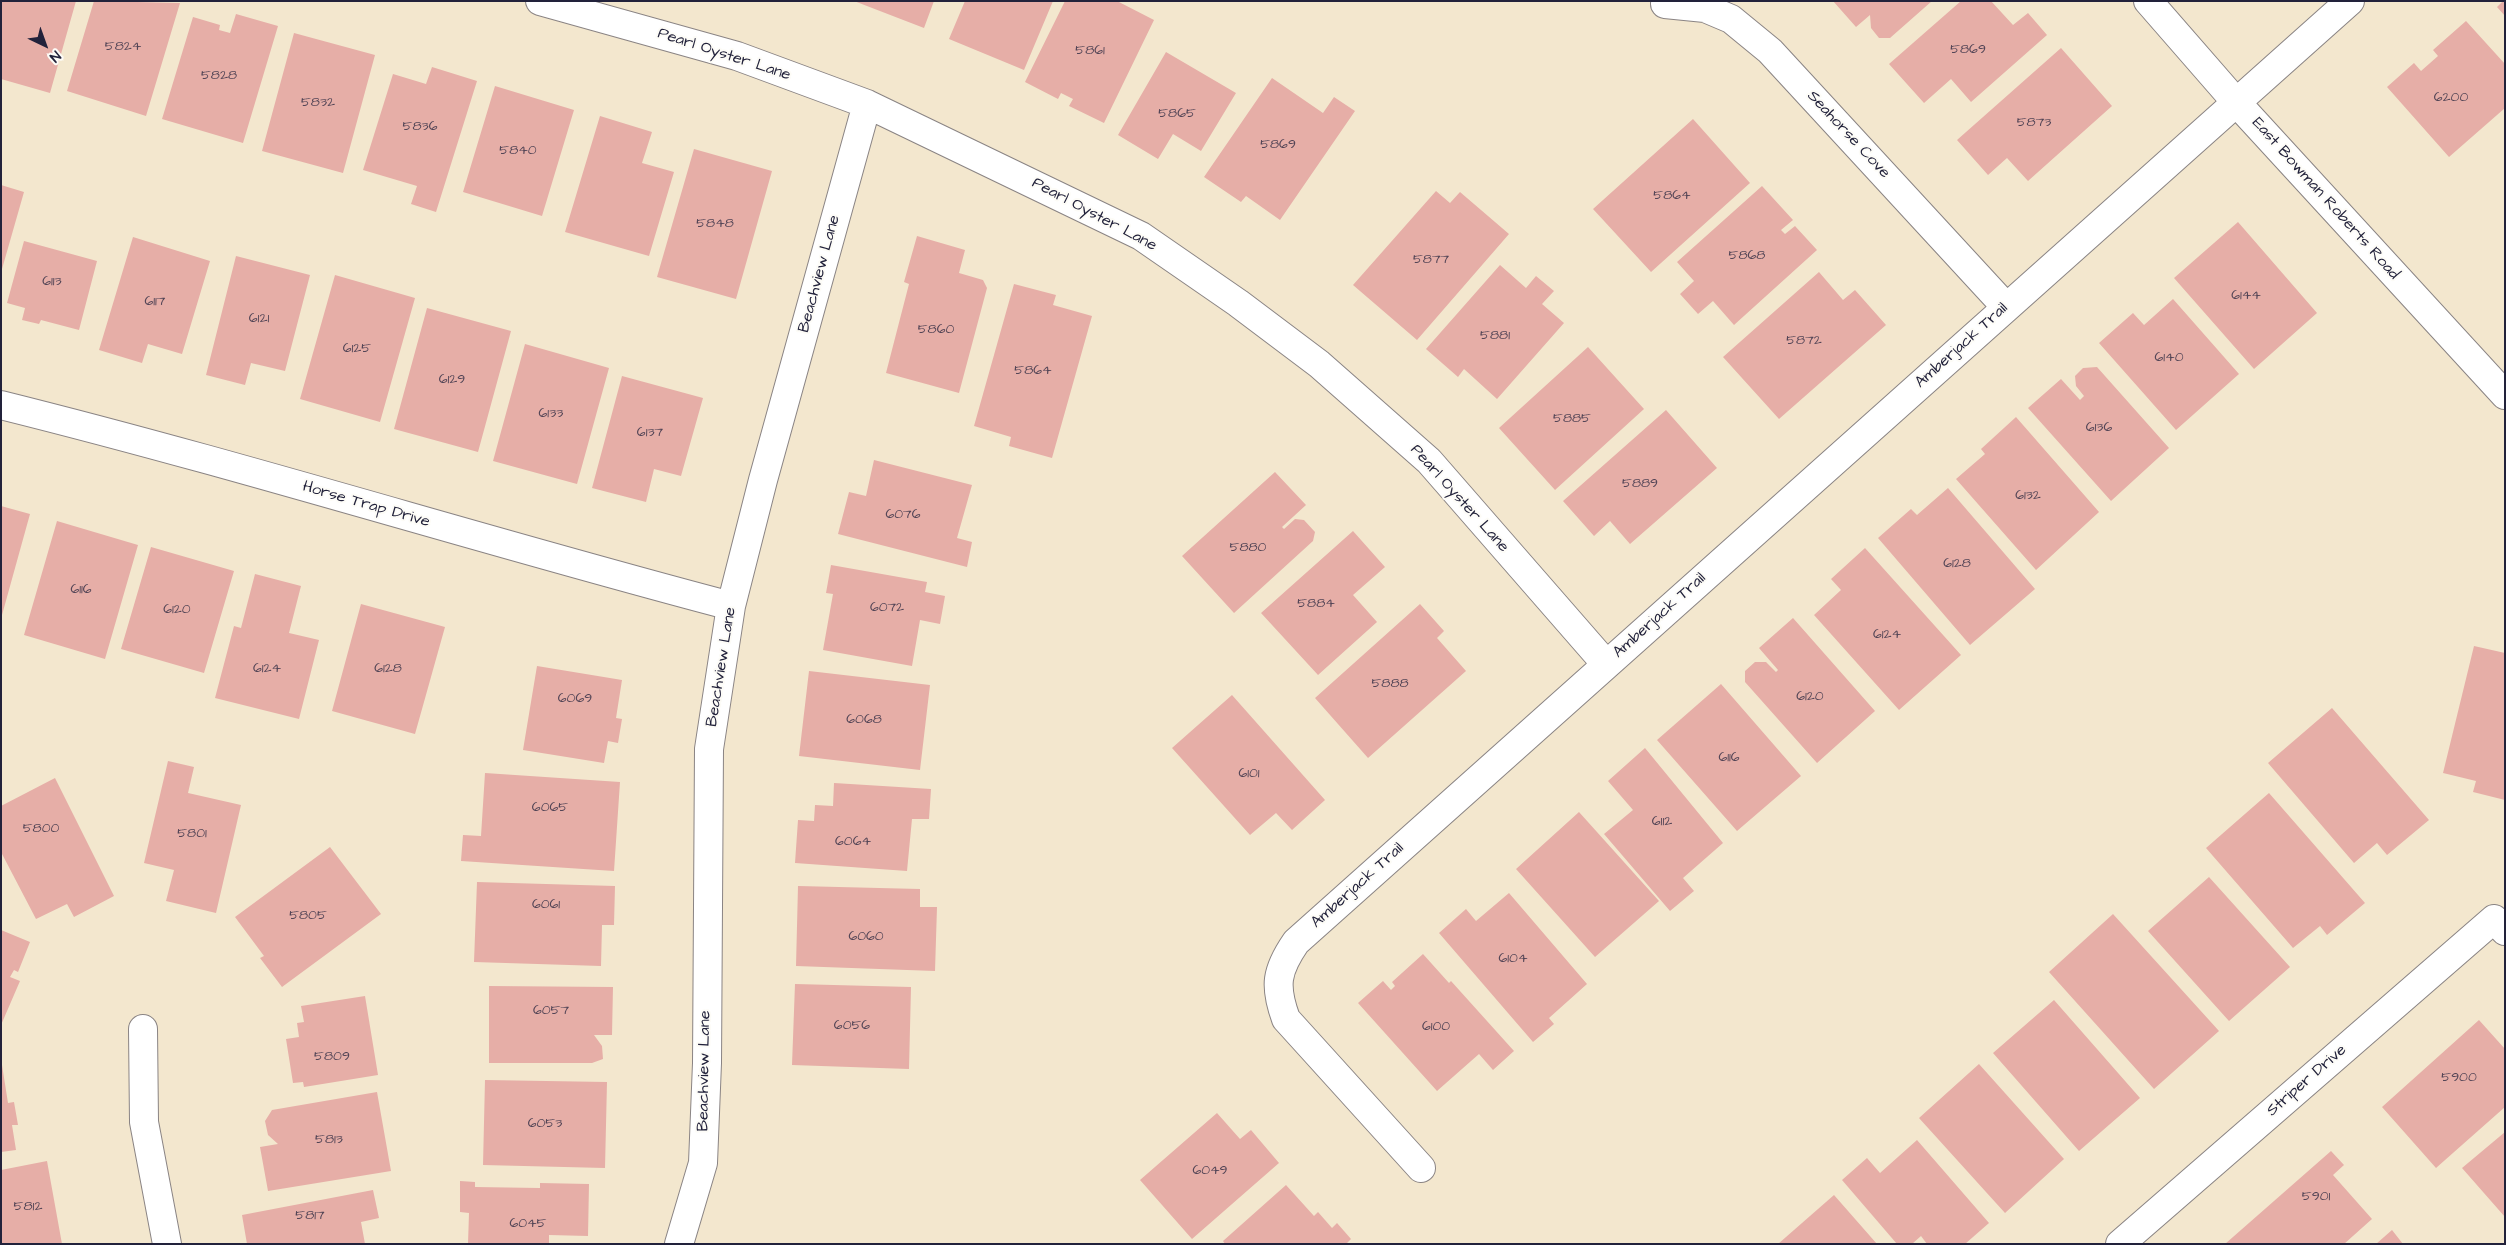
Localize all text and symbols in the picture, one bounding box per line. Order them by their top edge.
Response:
north arrow [20,20,70,70]
street label: Pearl Oyster Lane [655,24,793,86]
house number: 5824 [105,39,141,55]
house number: 5869 [1950,42,1986,58]
house number: 5861 [1075,43,1105,59]
text: N [45,46,65,67]
house number: 5828 [201,68,237,84]
street label: Seahorse Cove [1802,87,1894,183]
house number: 6200 [2434,90,2468,106]
house number: 5832 [301,95,335,111]
house number: 5865 [1158,106,1196,122]
street label: East Bowman Roberts Road [2247,114,2403,284]
house number: 5873 [2017,115,2051,131]
house number: 5836 [403,119,437,135]
house number: 5869 [1260,137,1296,153]
house number: 5840 [499,143,537,159]
street label: Pearl Oyster Lane [1028,174,1160,256]
house number: 5864 [1653,188,1691,204]
street label: Beachview Lane [795,213,845,335]
house number: 5848 [696,216,734,232]
house number: 5868 [1729,248,1765,264]
house number: 5877 [1413,252,1449,268]
house number: 6113 [42,274,62,290]
house number: 6144 [2231,288,2261,304]
house number: 6117 [145,294,165,310]
street label: Amberjack Trail [1912,299,2012,393]
house number: 6121 [249,311,269,327]
house number: 5860 [918,322,954,338]
house number: 5881 [1480,328,1510,344]
house number: 5872 [1786,333,1822,349]
house number: 6125 [343,341,371,357]
house number: 6140 [2155,350,2183,366]
house number: 5864 [1014,363,1052,379]
house number: 6129 [439,372,465,388]
house number: 6133 [539,406,563,422]
house number: 5885 [1553,411,1591,427]
house number: 6136 [2086,420,2112,436]
house number: 6137 [637,425,663,441]
street label: Pearl Oyster Lane [1406,441,1512,557]
house number: 5889 [1622,476,1658,492]
street label: Horse Trap Drive [300,478,432,532]
house number: 6132 [2015,488,2041,504]
house number: 6076 [886,507,920,523]
house number: 5880 [1230,540,1266,556]
house number: 6128 [1943,556,1971,572]
street label: Amberjack Trail [1610,569,1710,663]
house number: 6116 [70,582,92,598]
house number: 5884 [1297,596,1335,612]
house number: 6072 [870,600,904,616]
house number: 6120 [163,602,191,618]
street label: Beachview Lane [703,606,741,728]
house number: 6124 [1873,627,1901,643]
house number: 6124 [253,661,281,677]
house number: 6128 [374,661,402,677]
house number: 5888 [1371,676,1409,692]
house number: 6120 [1796,689,1824,705]
house number: 6069 [558,691,592,707]
house number: 6068 [846,712,882,728]
house number: 6116 [1718,750,1740,766]
house number: 6101 [1238,766,1260,782]
house number: 6065 [532,800,568,816]
house number: 6112 [1652,814,1672,830]
house number: 5800 [23,821,59,837]
house number: 5801 [177,826,207,842]
house number: 6064 [835,834,871,850]
street label: Amberjack Trail [1308,839,1408,933]
house number: 6061 [532,897,560,913]
house number: 5805 [289,908,327,924]
house number: 6060 [848,929,884,945]
house number: 6104 [1499,951,1527,967]
house number: 6057 [533,1003,569,1019]
street label: Beachview Lane [694,1010,716,1132]
house number: 6056 [834,1018,870,1034]
house number: 6100 [1422,1019,1450,1035]
street label: Striper Drive [2263,1041,2351,1121]
house number: 5809 [314,1049,350,1065]
house number: 5900 [2441,1070,2477,1086]
house number: 6053 [528,1116,562,1132]
house number: 5813 [315,1132,343,1148]
house number: 6049 [1192,1163,1228,1179]
house number: 5901 [2302,1189,2330,1205]
house number: 5812 [14,1199,42,1215]
house number: 5817 [295,1208,325,1224]
house number: 6045 [509,1216,547,1232]

